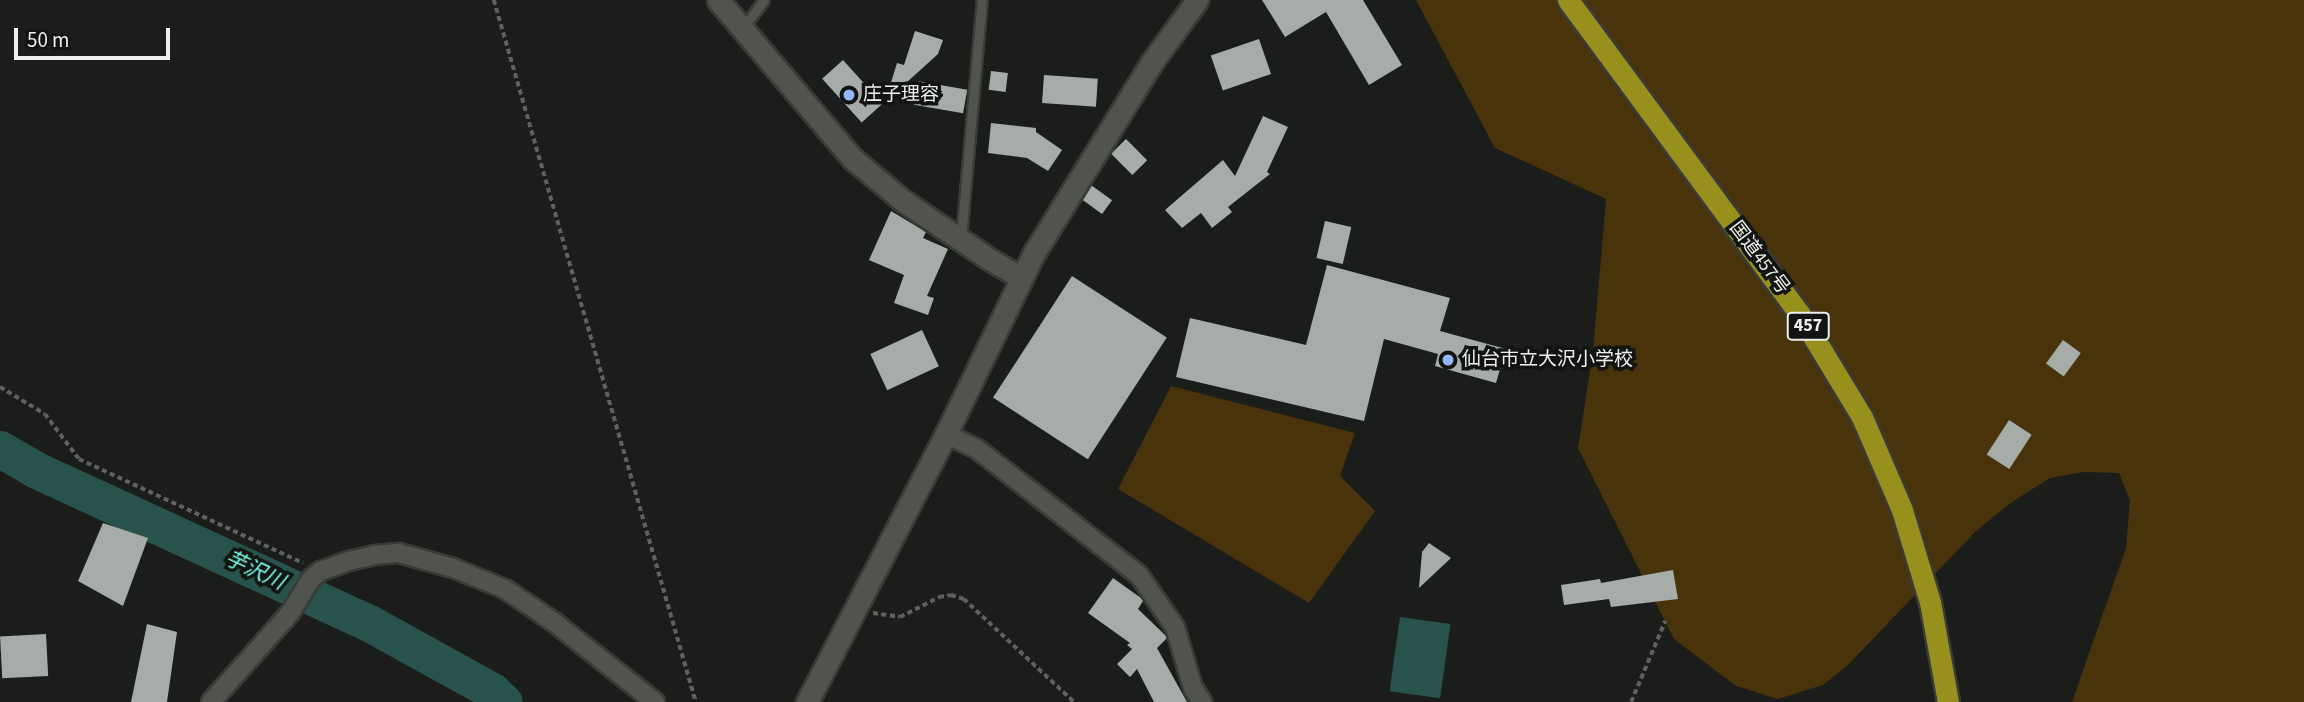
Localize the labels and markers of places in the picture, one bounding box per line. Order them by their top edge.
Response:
place label: 庄子理容 [863,84,939,106]
marker: 庄子理容 [841,87,857,103]
place label: 仙台市立大沢小学校 [1462,349,1633,371]
marker: 仙台市立大沢小学校 [1440,352,1456,368]

